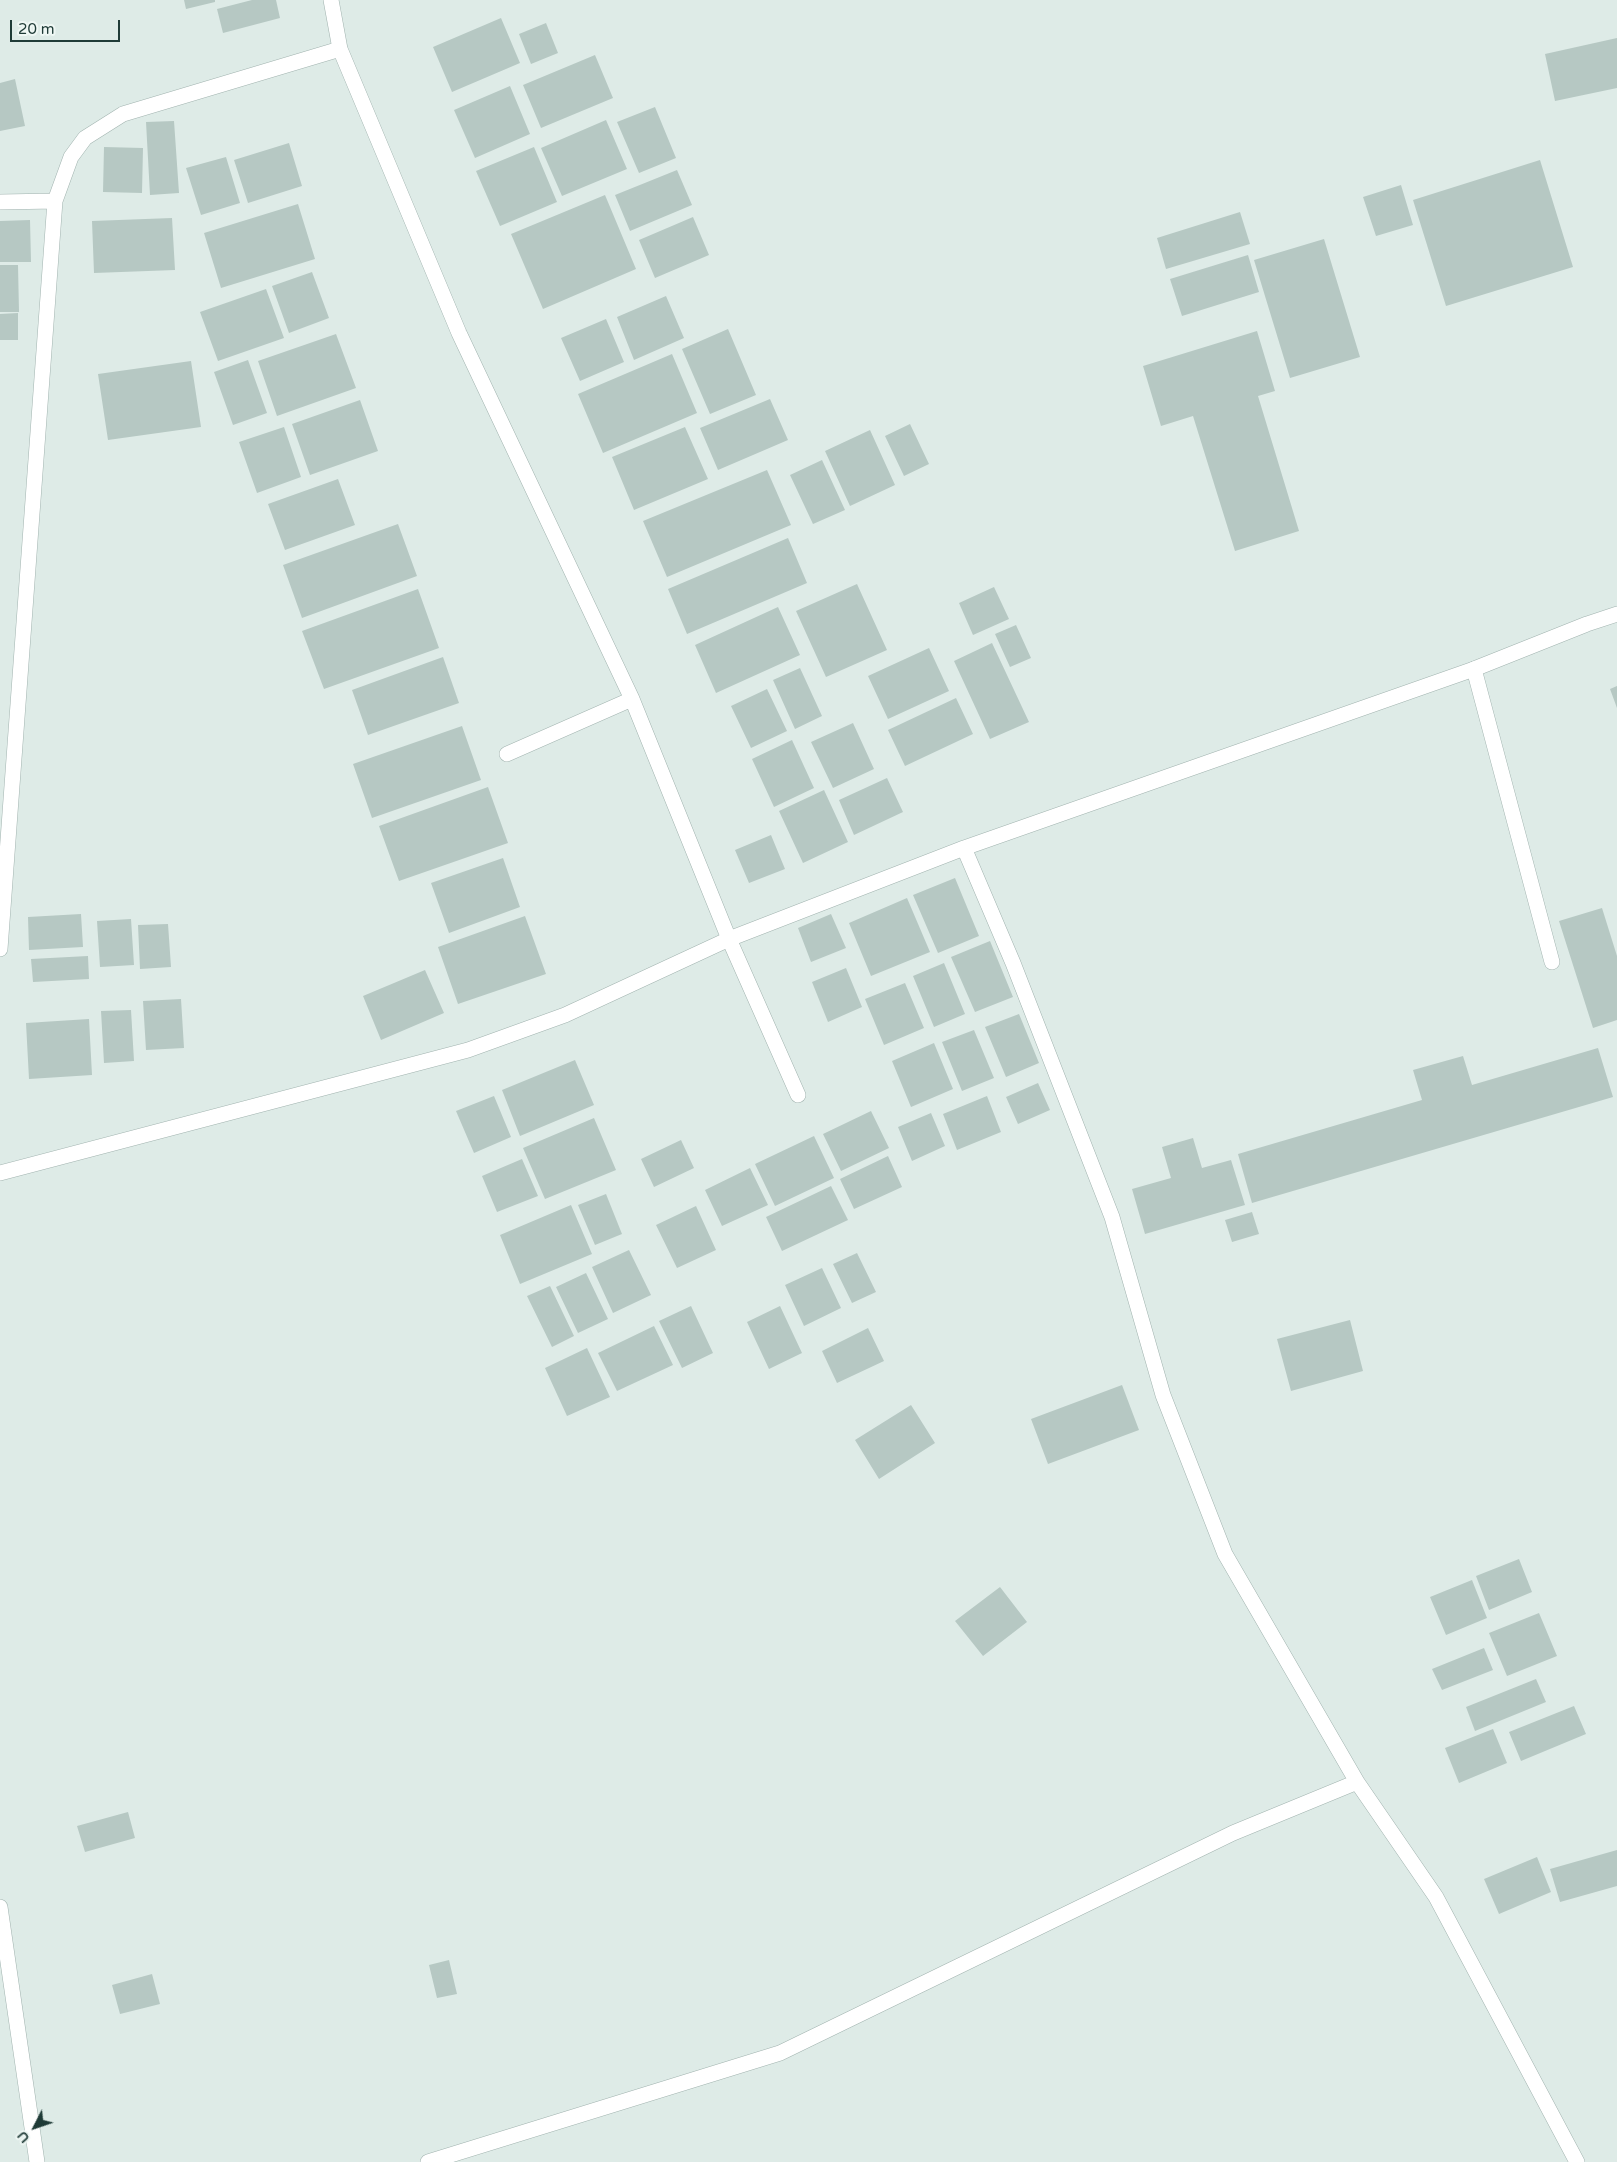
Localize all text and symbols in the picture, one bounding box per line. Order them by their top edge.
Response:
scale bar [12,10,122,42]
text: 20 m [18,20,55,38]
north arrow [10,2102,60,2152]
text: U [13,2128,33,2147]

